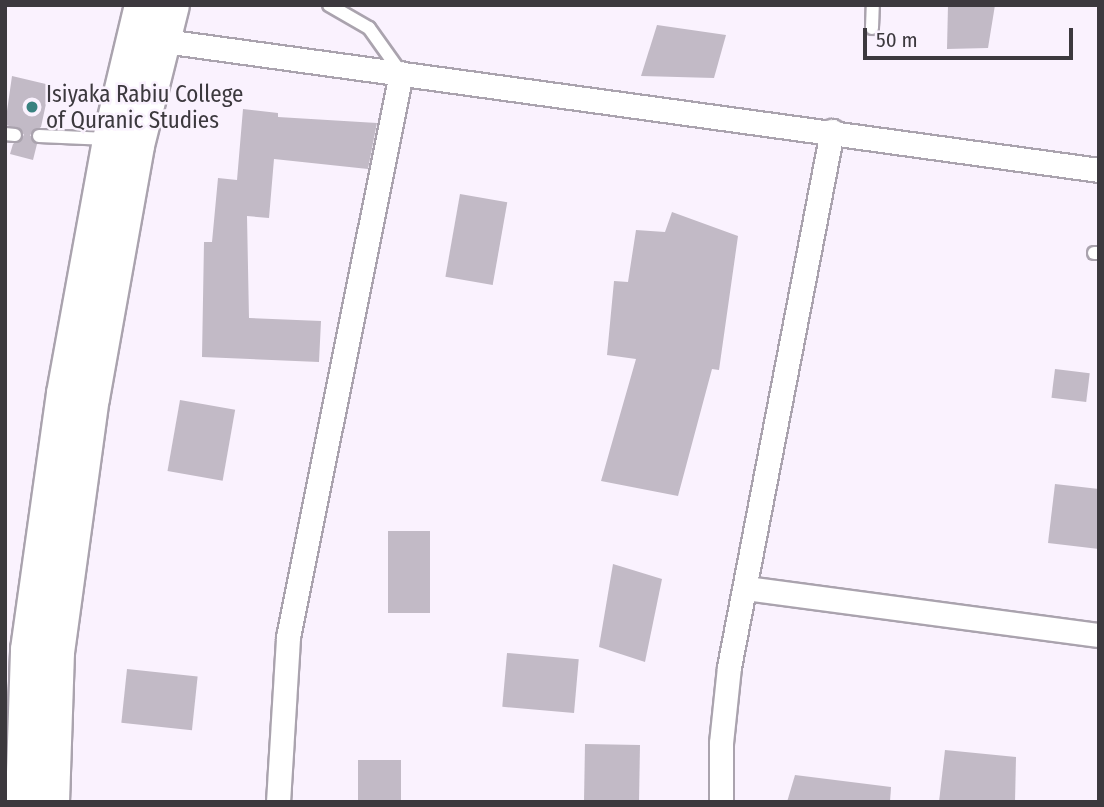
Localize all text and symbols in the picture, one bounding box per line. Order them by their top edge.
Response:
scale bar [866,14,1076,58]
text: 50 m [876,27,918,53]
place label: Isiyaka Rabiu College of Quranic Studies [46,80,243,134]
marker: Isiyaka Rabiu College of Quranic Studies [24,99,40,115]

